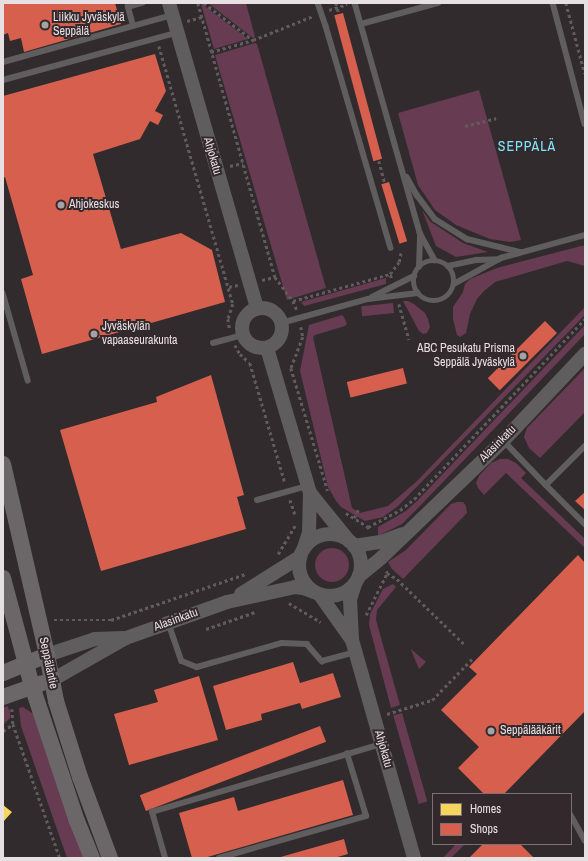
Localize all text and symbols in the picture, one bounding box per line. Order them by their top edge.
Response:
place label: Liikku Jyväskylä Seppälä [53,11,125,39]
marker: Liikku Jyväskylä Seppälä [40,20,50,30]
street label: Ahjokatu [200,136,224,176]
district label: SEPPÄLÄ [498,138,556,154]
place label: Ahjokeskus [69,198,119,212]
marker: Ahjokeskus [56,200,66,210]
place label: Jyväskylän vapaaseurakunta [102,320,177,348]
marker: Jyväskylän vapaaseurakunta [89,329,99,339]
place label: ABC Pesukatu Prisma Seppälä Jyväskylä [417,342,515,370]
marker: ABC Pesukatu Prisma Seppälä Jyväskylä [518,351,528,361]
street label: Alasinkatu [477,423,519,465]
street label: Alasinkatu [152,605,200,635]
street label: Seppäläntie [35,636,61,690]
place label: Seppälääkärit [500,724,561,738]
marker: Seppälääkärit [485,725,497,737]
street label: Ahjokatu [371,729,395,769]
legend [432,793,572,845]
text: Homes [470,801,501,817]
text: Shops [470,821,498,837]

